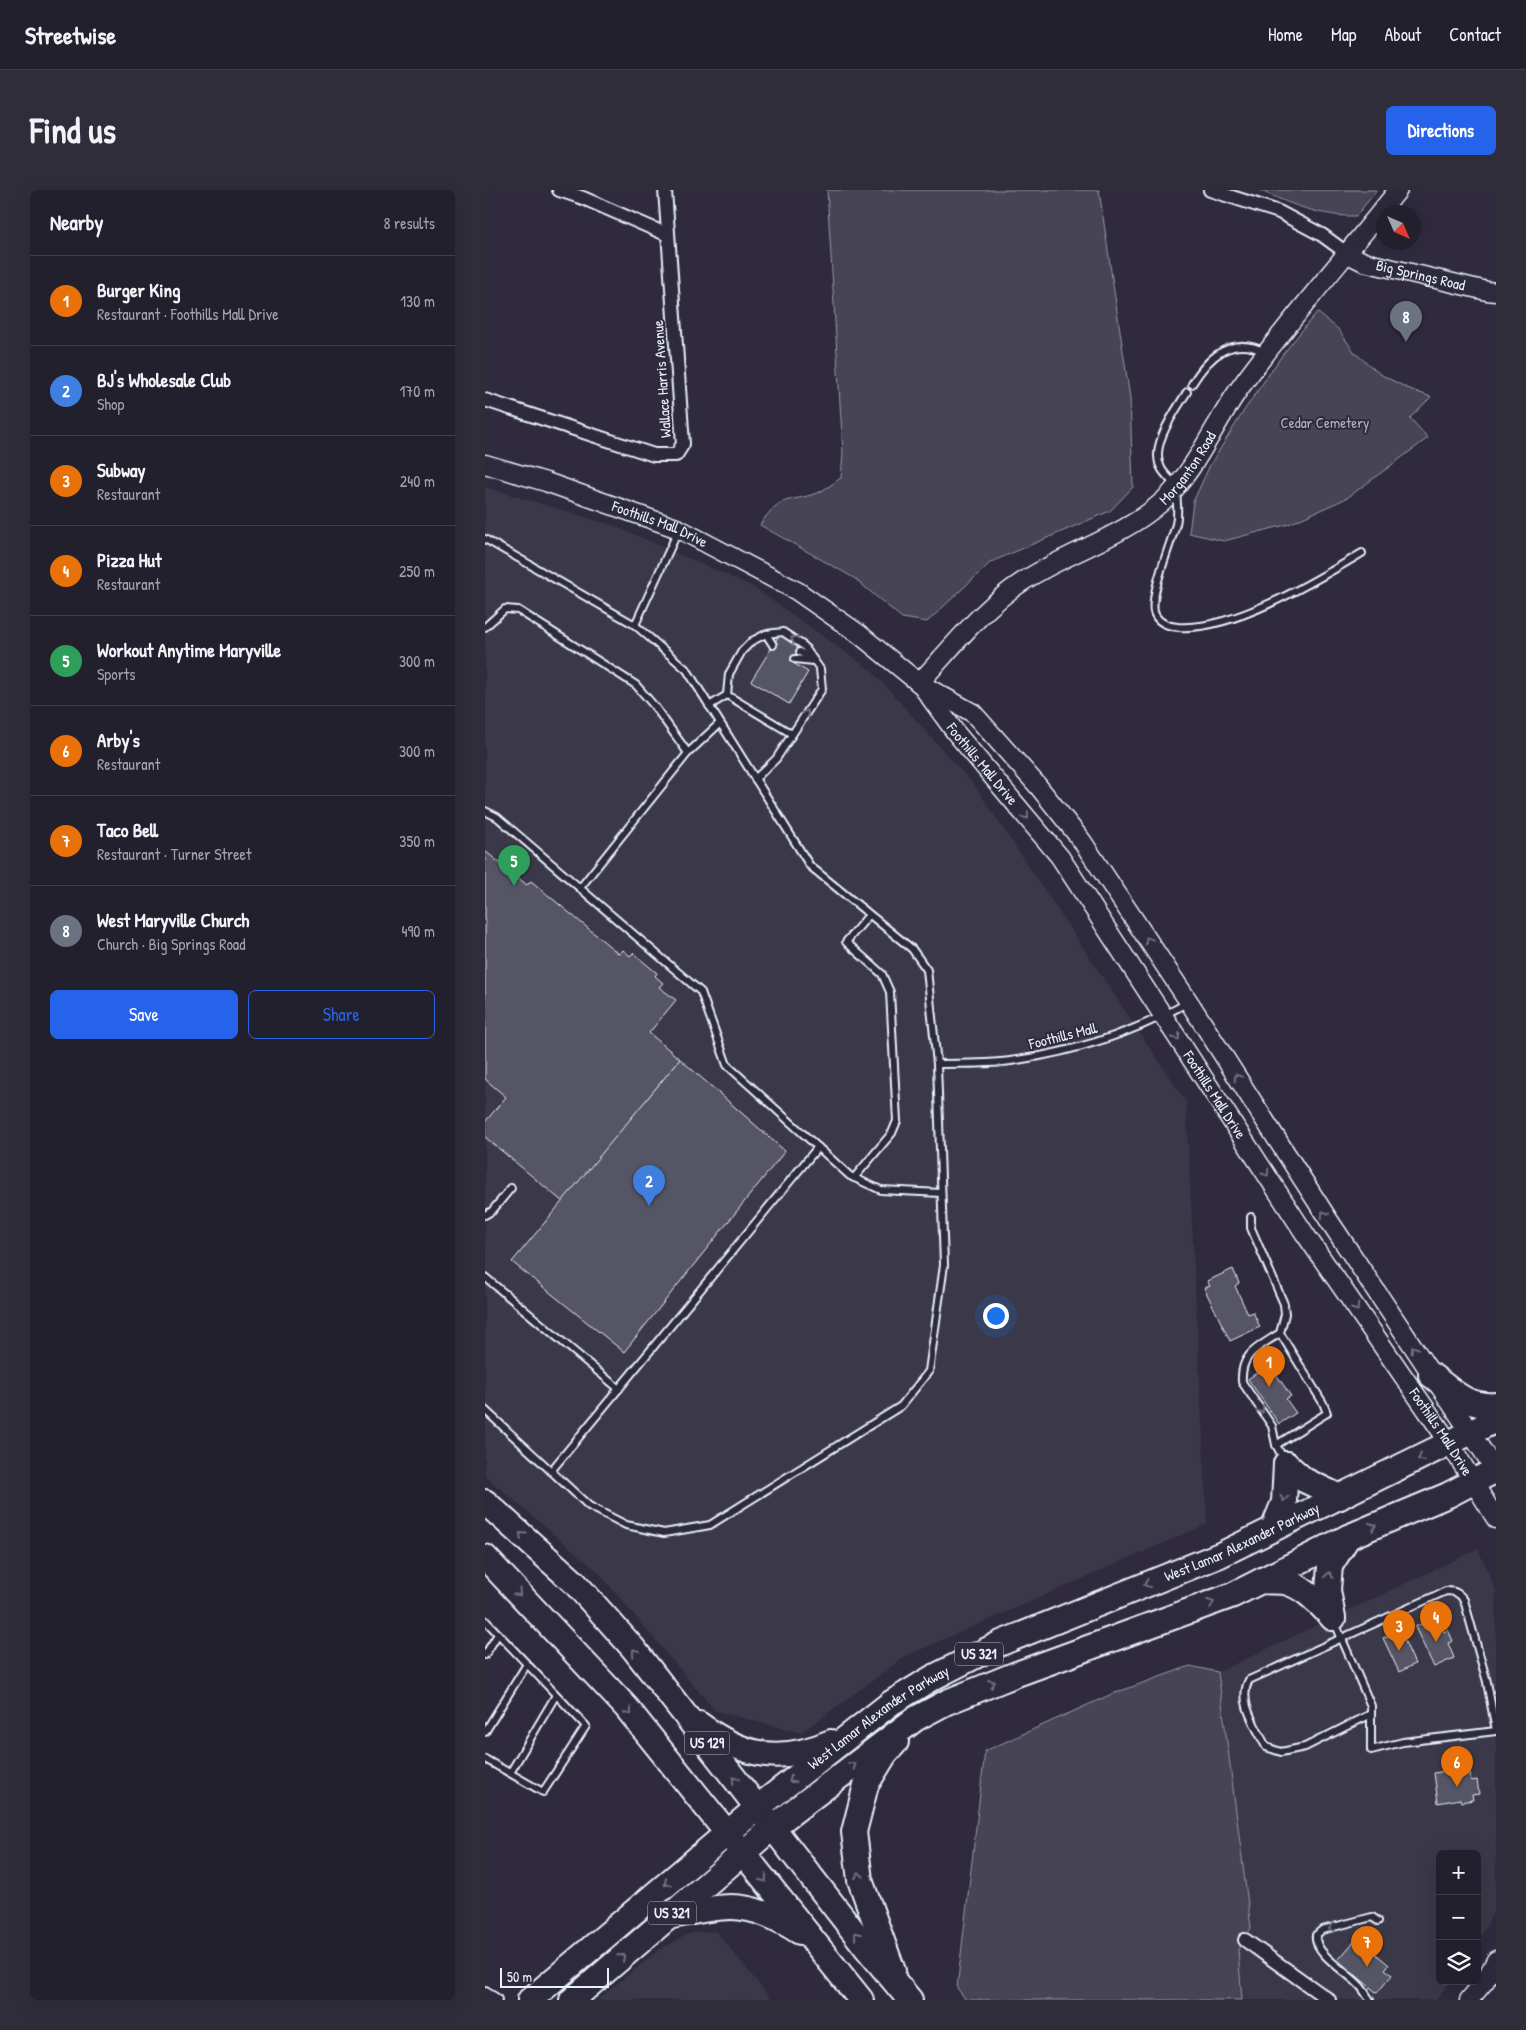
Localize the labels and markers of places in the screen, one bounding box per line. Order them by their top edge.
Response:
pin: 8 [1390,301,1422,342]
pin: 5 [498,845,530,886]
pin: 2 [633,1165,665,1206]
pin: 1 [1253,1346,1285,1387]
pin: 4 [1420,1601,1452,1642]
pin: 3 [1383,1610,1415,1651]
pin: 6 [1441,1746,1473,1787]
pin: 7 [1351,1926,1383,1967]

